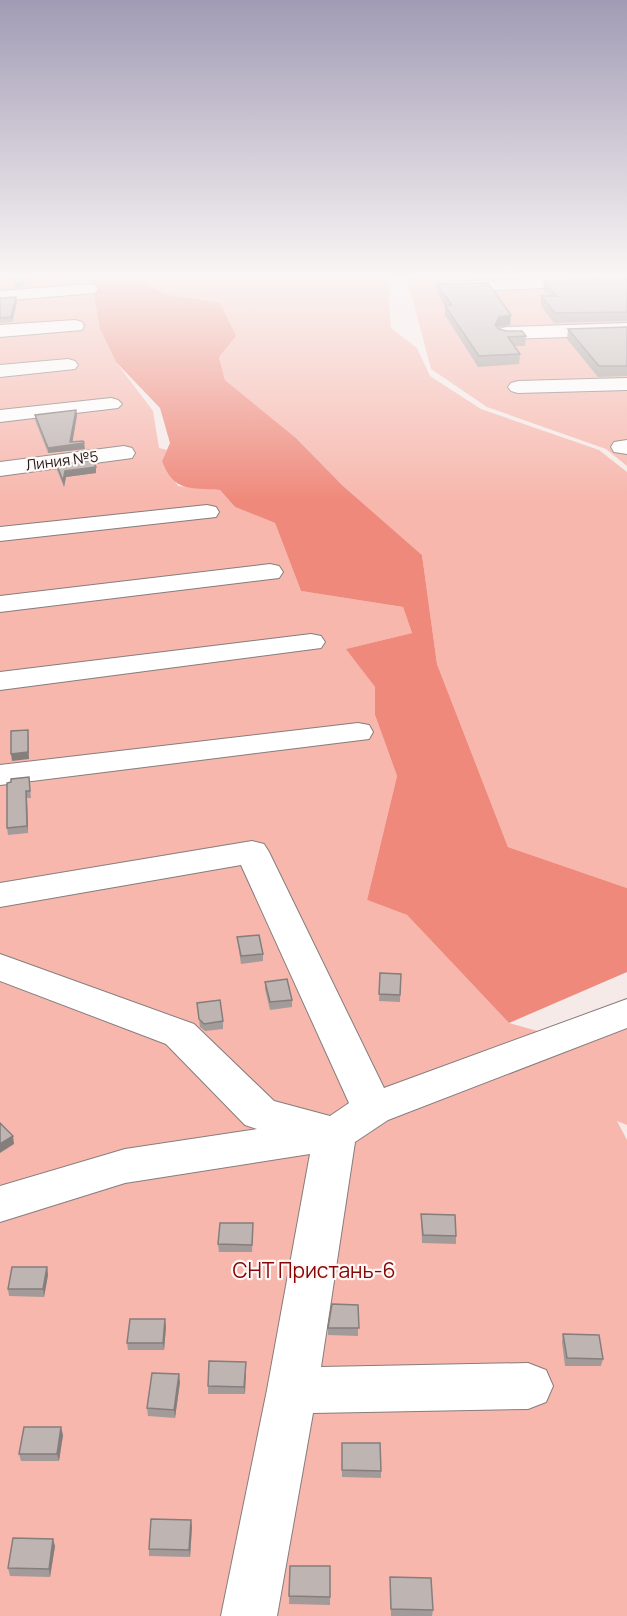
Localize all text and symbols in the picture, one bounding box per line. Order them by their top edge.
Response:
street label: Линия №5 [24,446,99,475]
park label: СНТ Пристань-6 [232,1256,396,1284]

